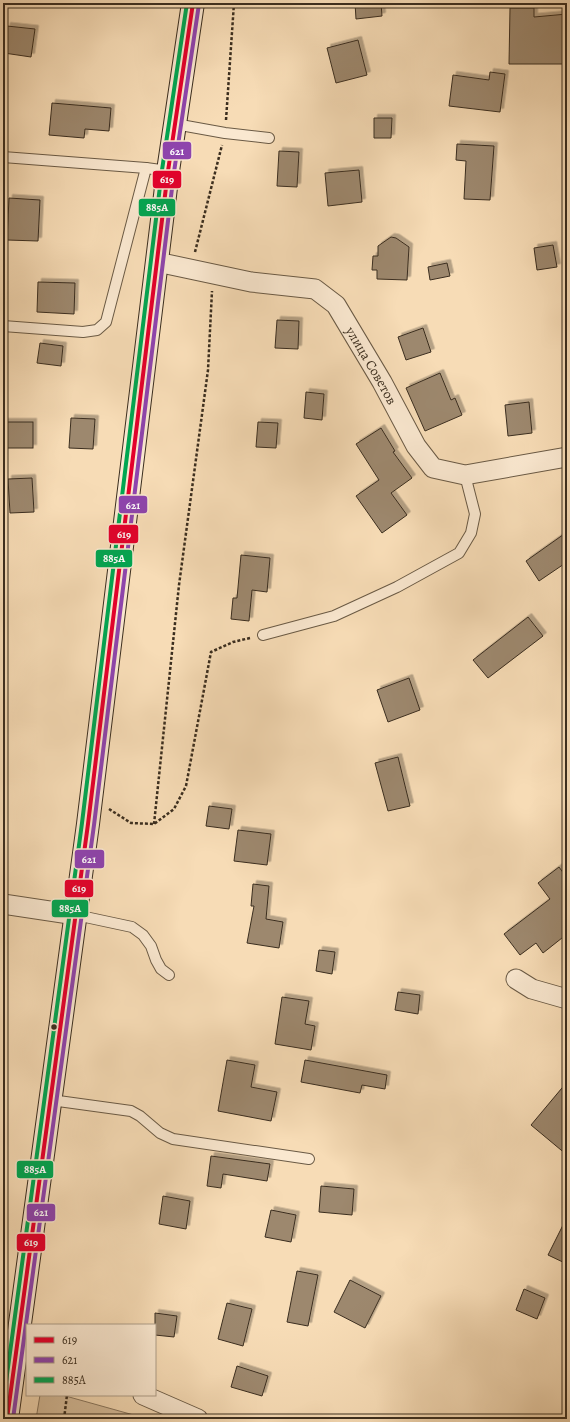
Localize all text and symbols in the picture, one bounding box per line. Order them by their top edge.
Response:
line badge: 621 [162,141,192,160]
text: 621 [170,144,184,159]
line badge: 619 [152,170,182,189]
text: 619 [160,172,174,187]
line badge: 885А [138,198,176,217]
text: 885А [146,200,168,215]
street label: улица Советов [341,322,401,408]
line badge: 621 [118,495,148,514]
text: 621 [126,498,140,513]
line badge: 619 [108,524,139,544]
text: 619 [117,527,131,542]
line badge: 885А [95,549,133,568]
text: 885А [103,551,125,566]
line badge: 621 [74,849,105,869]
text: 621 [82,852,96,867]
line badge: 619 [64,879,94,898]
text: 619 [72,881,86,896]
line badge: 885А [51,899,89,918]
text: 885А [59,901,81,916]
unlabelled marker [49,1022,59,1032]
line badge: 885А [16,1160,54,1179]
text: 885А [24,1162,46,1177]
line badge: 621 [26,1203,56,1222]
text: 621 [34,1205,48,1220]
line badge: 619 [16,1233,46,1252]
text: 619 [24,1235,38,1250]
legend [26,1324,156,1396]
text: 619 [62,1332,77,1348]
text: 621 [62,1352,77,1368]
text: 885А [62,1372,87,1388]

